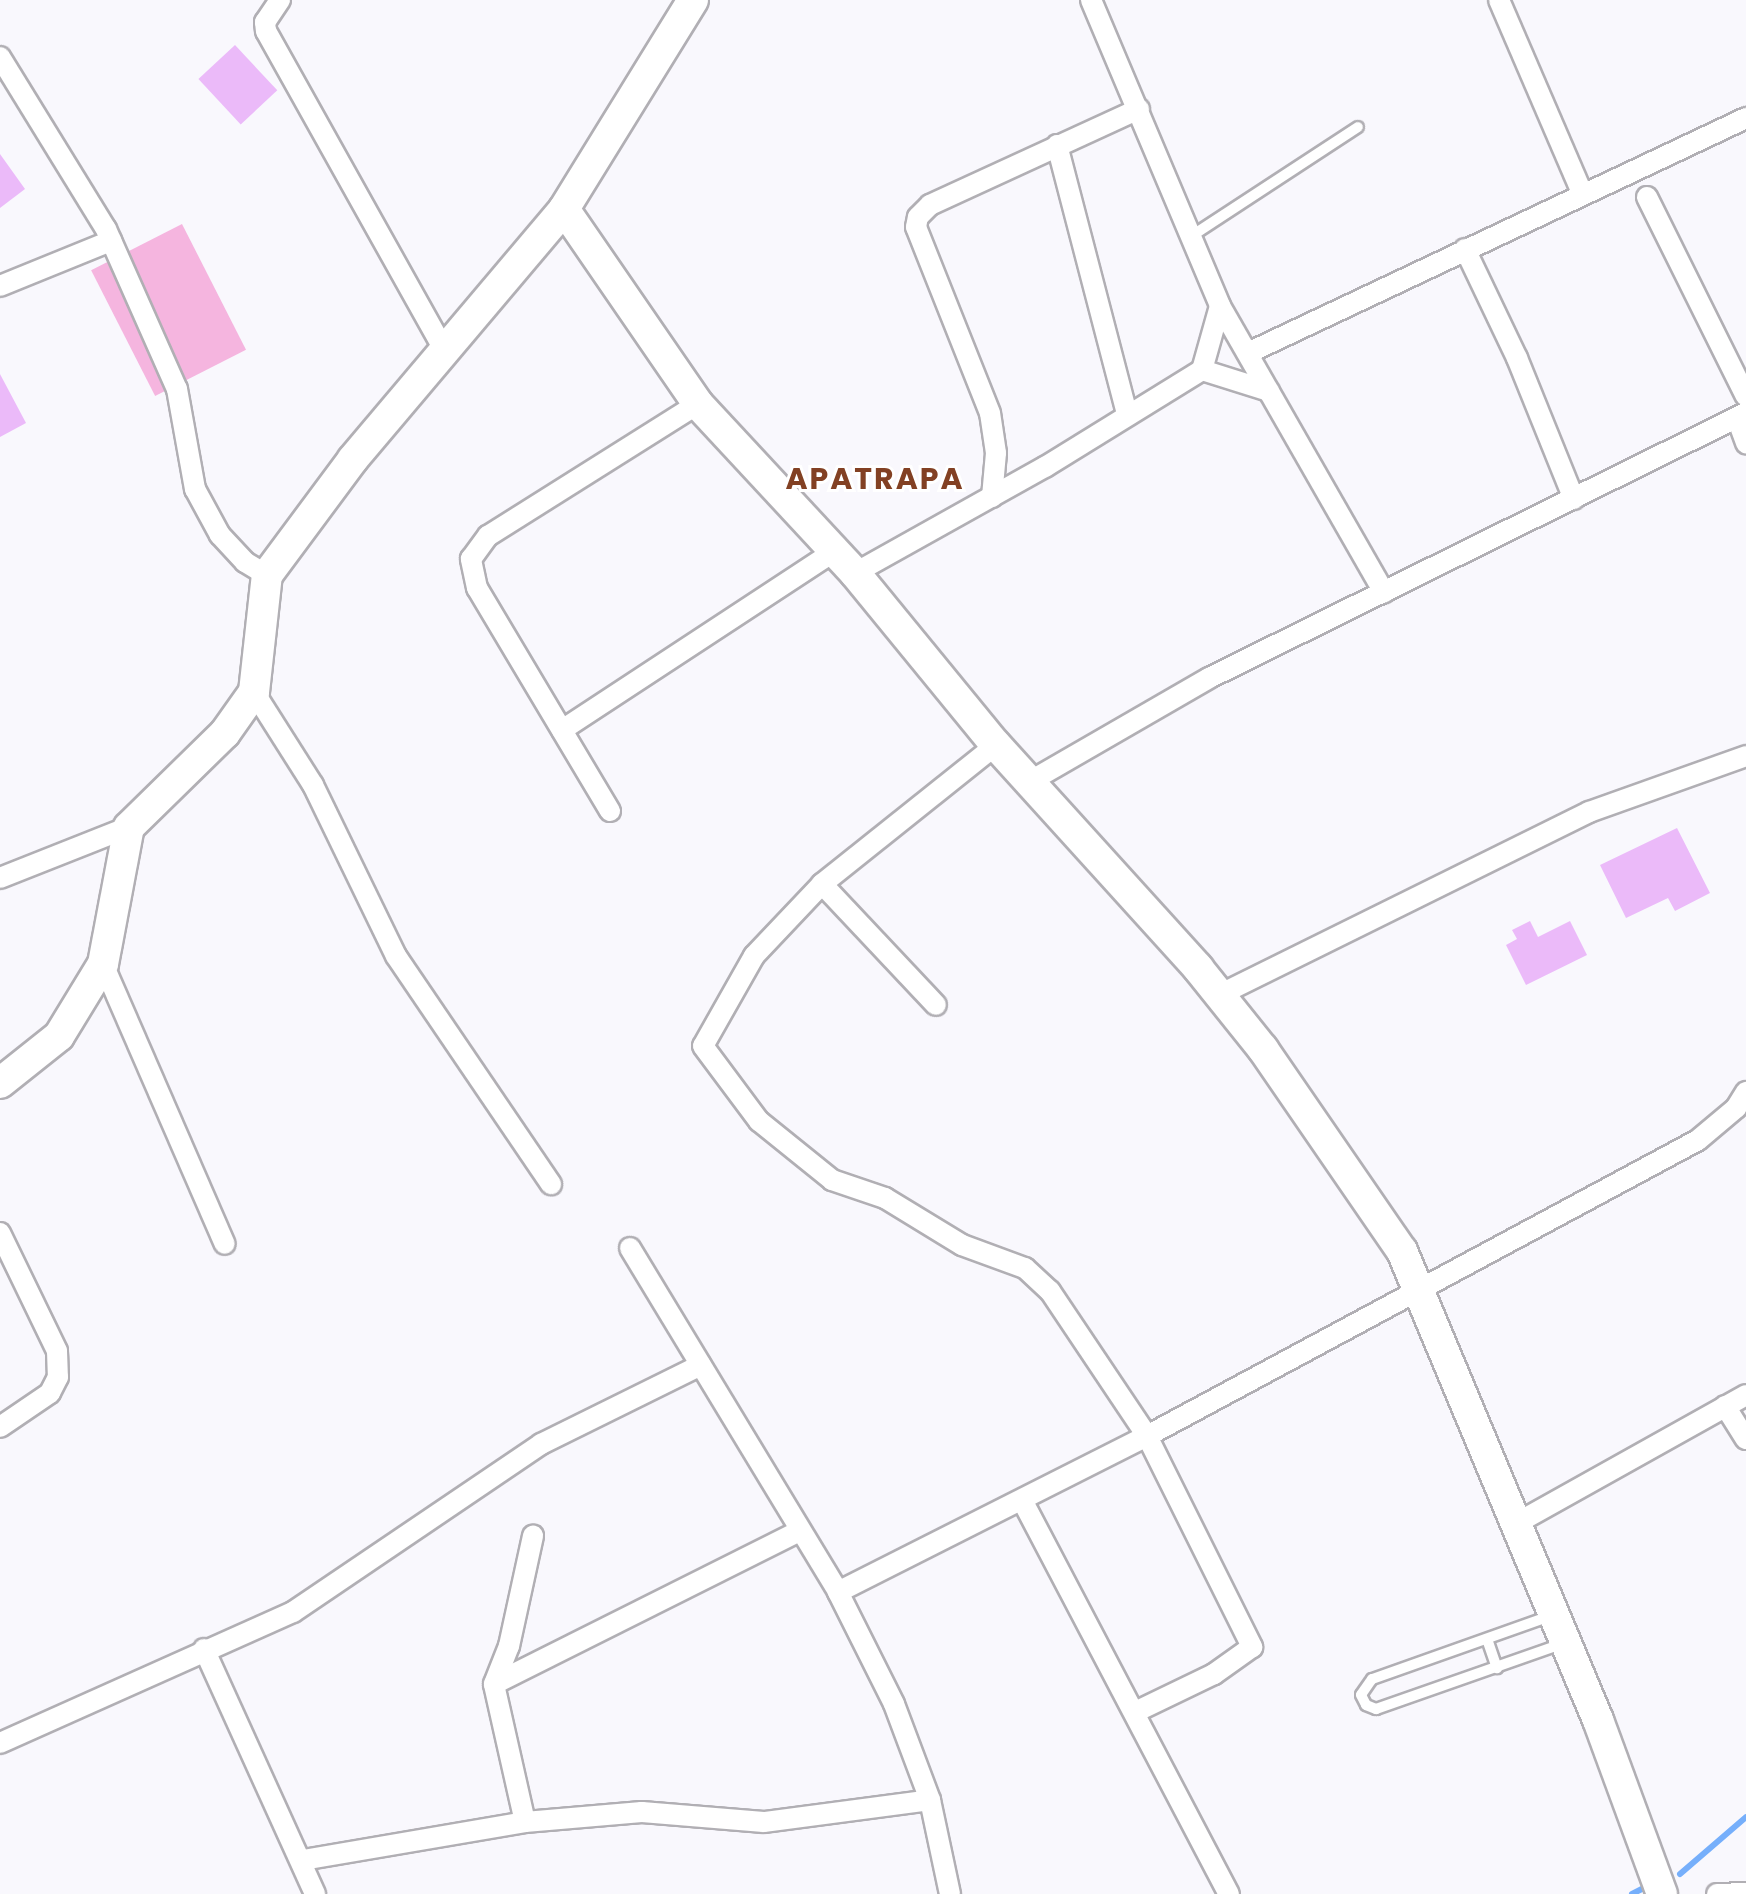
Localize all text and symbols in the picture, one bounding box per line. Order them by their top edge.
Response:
district label: APATRAPA [785,461,965,497]

